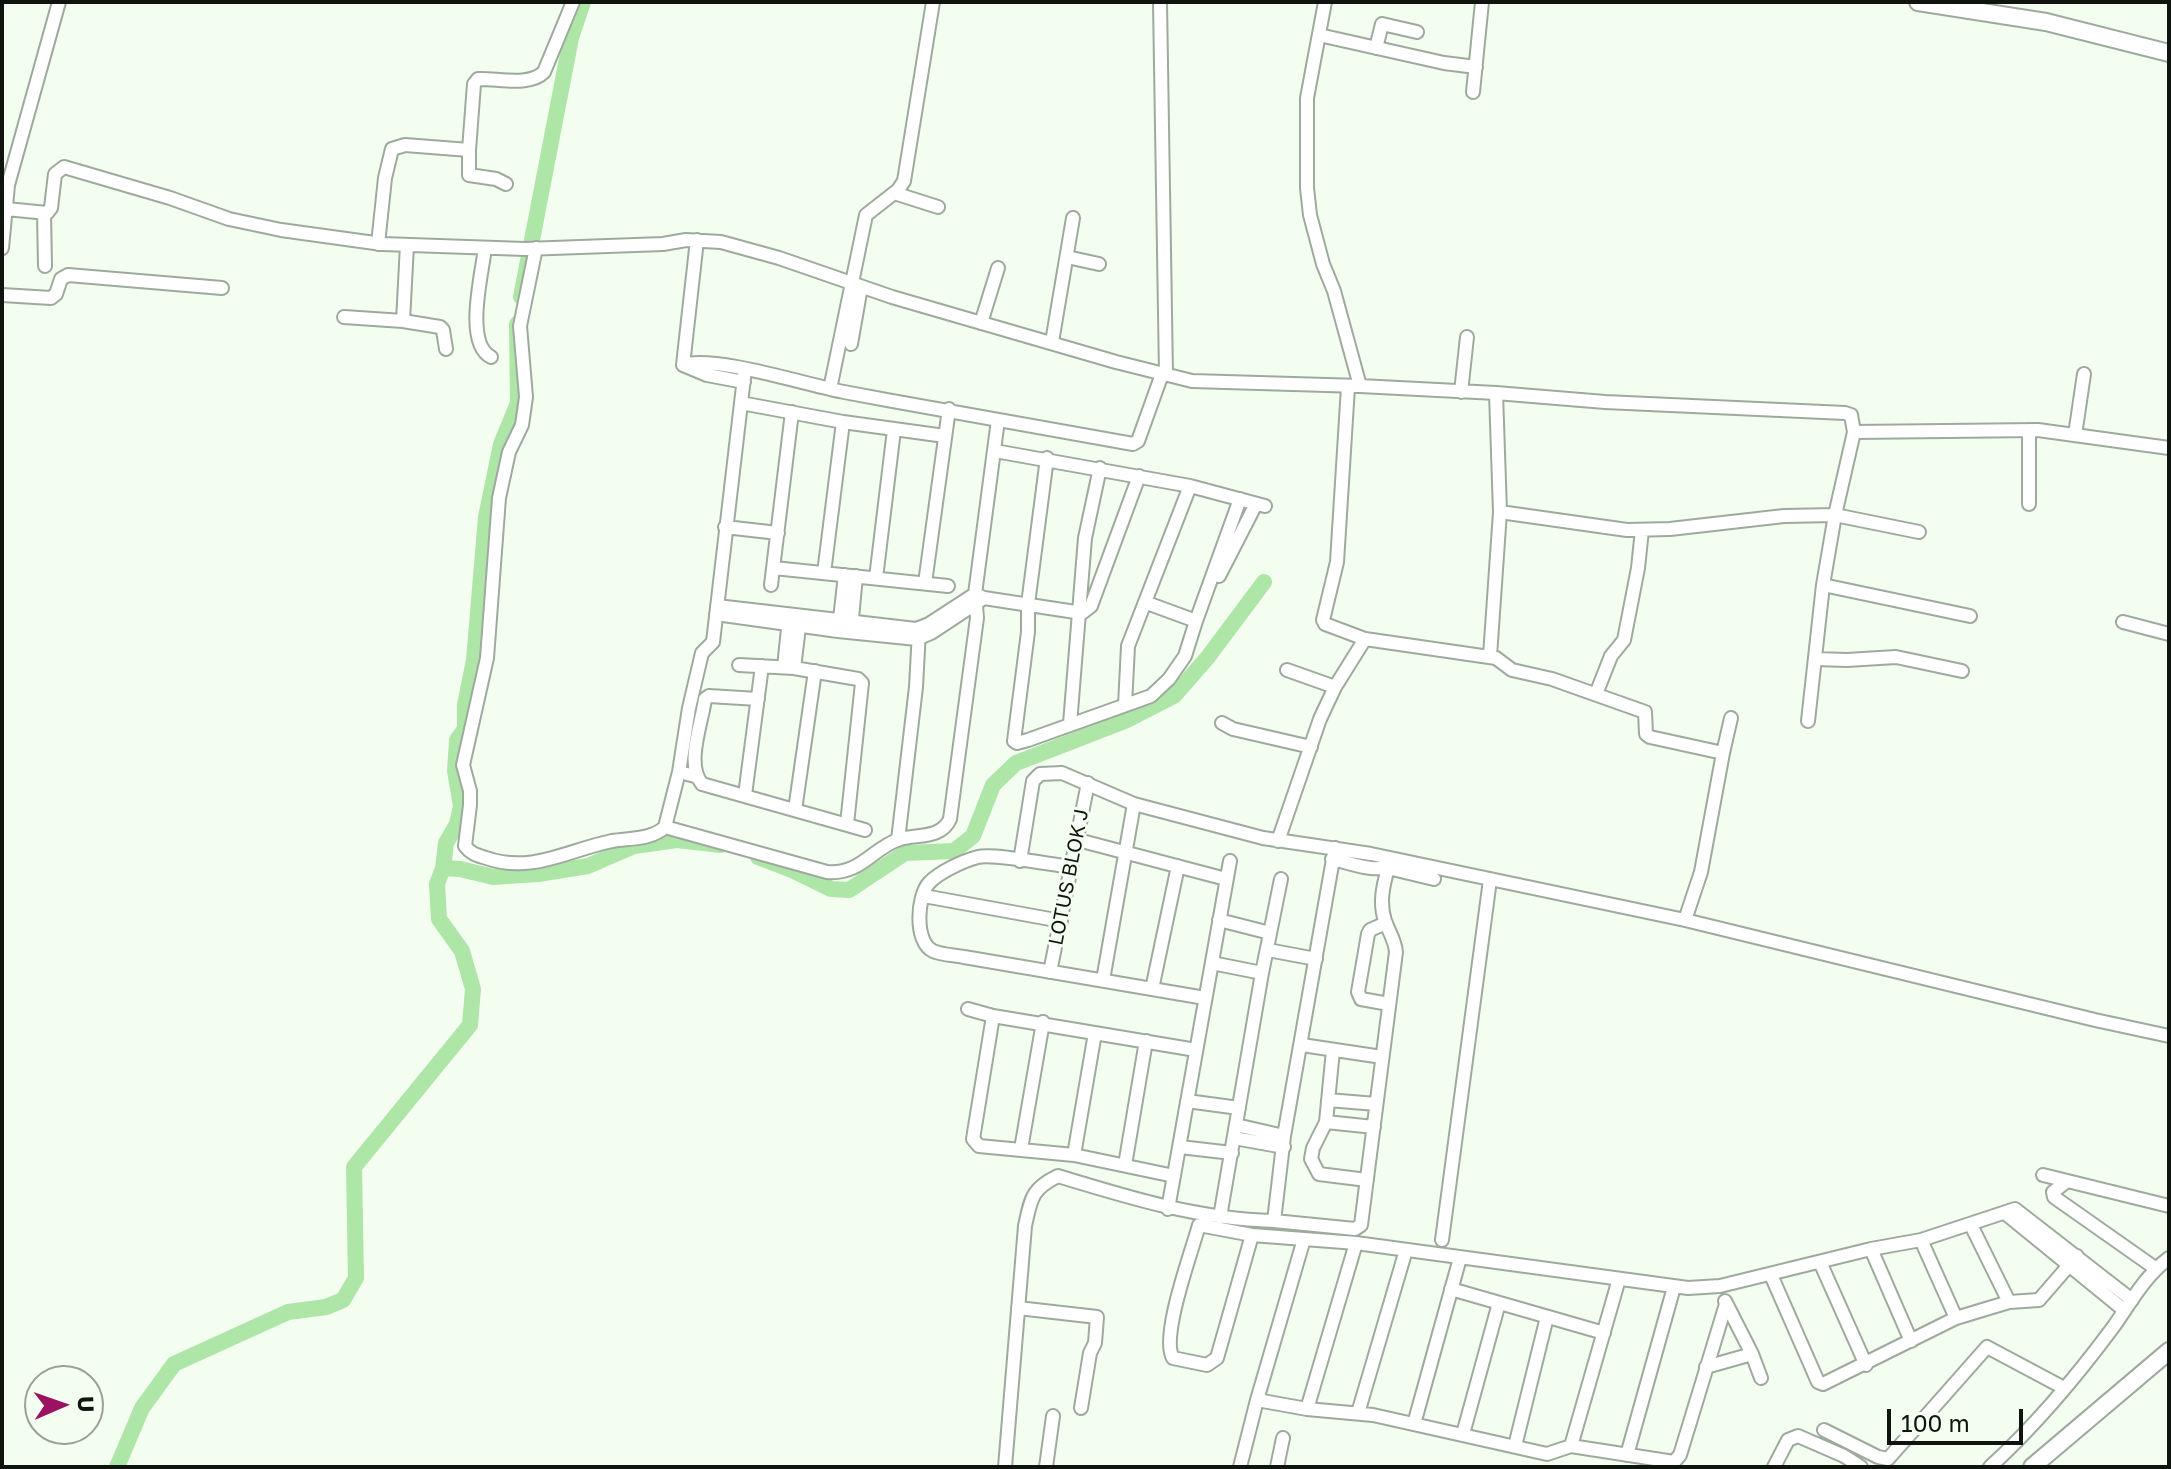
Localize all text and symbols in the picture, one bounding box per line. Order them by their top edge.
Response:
street label: LOTUS BLOK J [1044,807,1094,947]
north arrow [24,1365,104,1445]
scale bar [1891,1393,2027,1443]
text: U [73,1396,100,1413]
text: 100 m [1901,1408,1970,1437]

